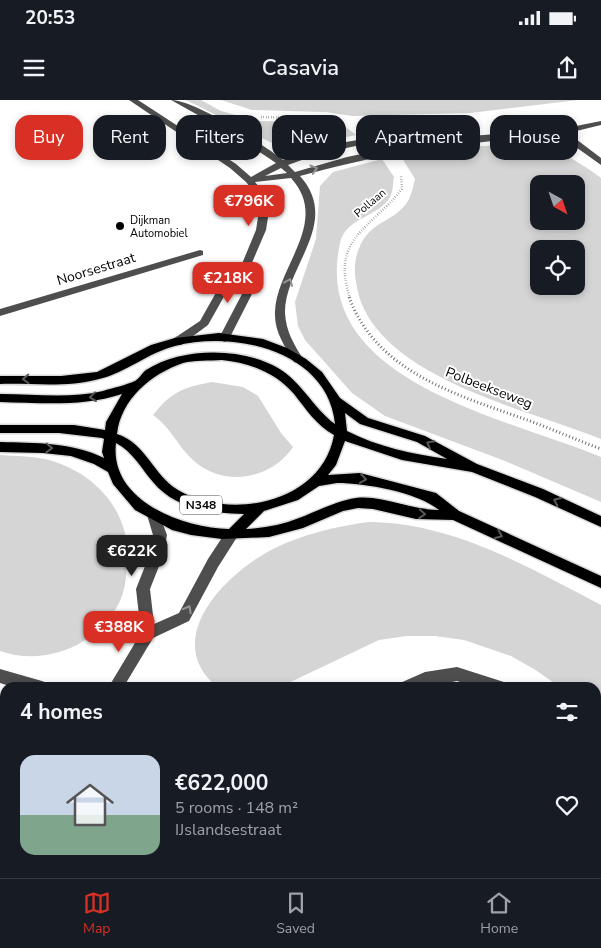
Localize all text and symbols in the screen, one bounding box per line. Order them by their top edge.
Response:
text: 20:53 [25,5,75,31]
text: Casavia [262,53,339,83]
icon: menu [20,54,48,82]
icon: share [553,54,581,82]
chip: Buy [15,115,83,160]
chip: Rent [93,115,166,160]
chip: Filters [176,115,262,160]
chip: New [272,115,346,160]
chip: Apartment [356,115,480,160]
chip: House [490,115,578,160]
one-way arrow [310,164,318,174]
north arrow [530,175,585,230]
map controls [530,175,585,295]
pin: €796K [214,184,284,227]
street label: Pollaan [351,185,389,221]
text: €796K [224,190,274,212]
place label: Dijkman Automobiel [130,213,188,241]
marker: Dijkman Automobiel [114,220,126,232]
button: locate [530,240,585,295]
street label: Noorsestraat [54,248,138,290]
pin: €218K [193,262,263,304]
text: €218K [203,267,253,289]
one-way arrow [282,278,293,287]
street label: Polbeekseweg [443,363,535,413]
one-way arrow [22,374,30,384]
one-way arrow [89,391,97,402]
one-way arrow [426,440,435,450]
one-way arrow [45,443,53,453]
one-way arrow [359,473,367,484]
road number: N348 [180,496,222,514]
one-way arrow [553,497,562,508]
one-way arrow [418,508,426,519]
one-way arrow [494,528,503,539]
pin: €622K [97,534,167,577]
text: €622K [107,540,157,562]
one-way arrow [182,605,192,614]
pin: €388K [84,610,154,653]
text: €388K [94,616,144,638]
text: 4 homes [20,698,103,726]
icon: filters [553,698,581,726]
text: €622,000 [175,769,268,797]
icon: home [60,775,120,835]
icon: heart [553,791,581,819]
text: 5 rooms · 148 m² [175,797,298,819]
text: IJslandsestraat [175,819,281,841]
tab: Map [83,889,111,938]
tab: Saved [276,889,315,938]
tab: Home [480,889,518,938]

